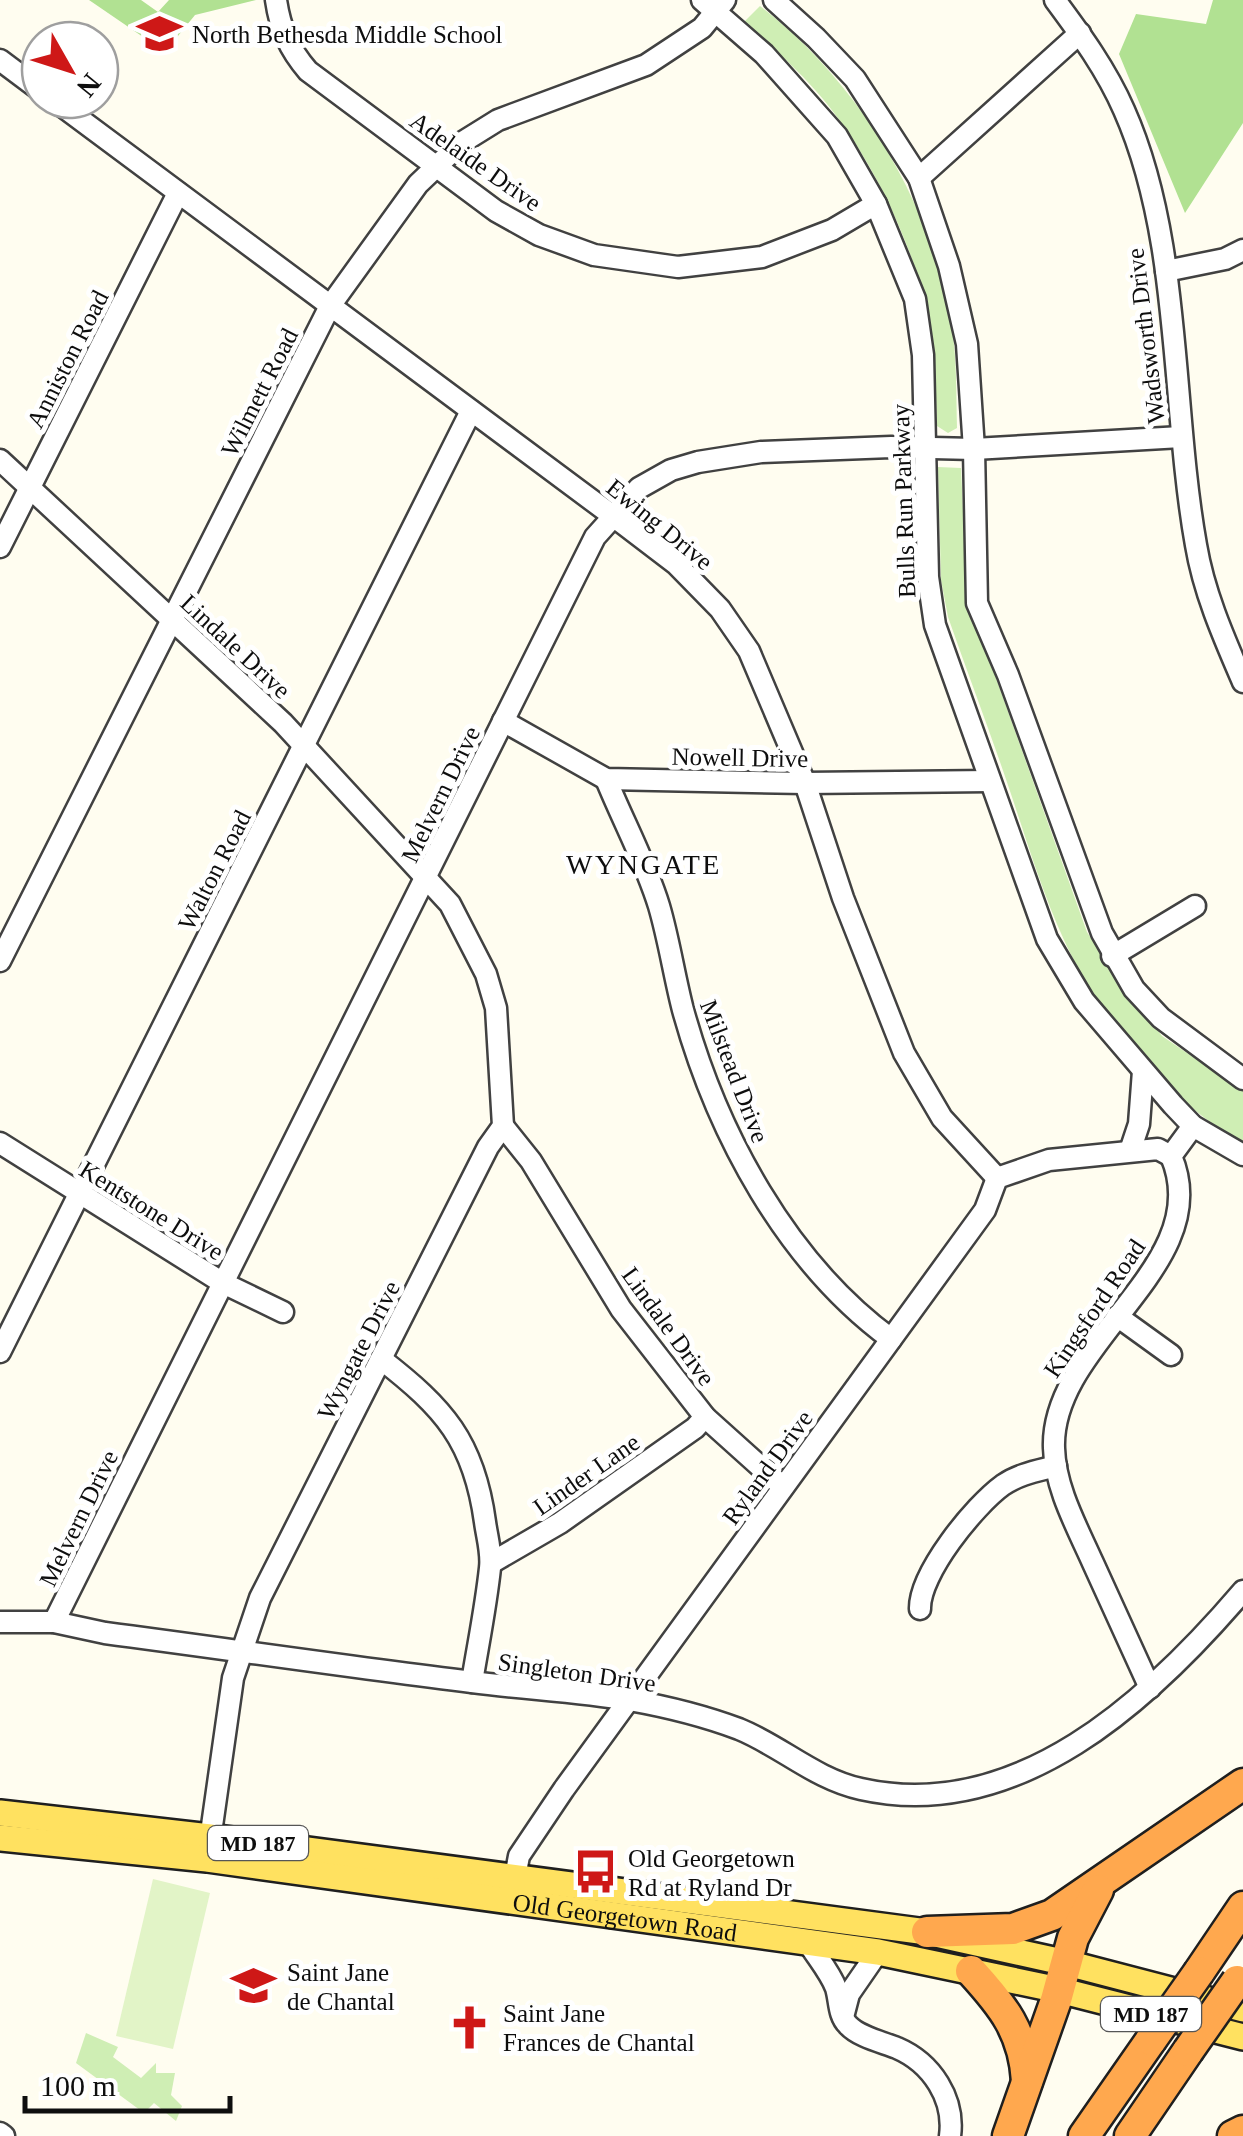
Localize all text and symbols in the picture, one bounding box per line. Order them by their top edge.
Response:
school or university icon: North Bethesda Middle School [135,10,183,58]
north arrow [20,20,120,120]
place label: North Bethesda Middle School [192,21,502,48]
text: N [71,68,107,103]
street label: Adelaide Drive [405,106,546,216]
street label: Wadsworth Drive [1121,247,1170,425]
street label: Anniston Road [21,286,114,432]
street label: Wilmett Road [216,323,303,461]
street label: Bulls Run Parkway [887,403,920,599]
street label: Ewing Drive [601,473,718,575]
street label: Lindale Drive [175,589,296,704]
street label: Melvern Drive [396,722,485,867]
street label: Nowell Drive [671,743,809,772]
street label: Walton Road [173,805,256,935]
district label: WYNGATE [566,849,722,880]
street label: Milstead Drive [695,996,774,1146]
street label: Kentstone Drive [75,1155,229,1265]
street label: Kingsford Road [1038,1234,1151,1382]
street label: Lindale Drive [617,1262,721,1391]
street label: Wyngate Drive [312,1276,405,1424]
street label: Ryland Drive [717,1405,818,1530]
street label: Linder Lane [528,1428,644,1521]
street label: Melvern Drive [34,1446,123,1591]
street label: Singleton Drive [496,1648,658,1697]
road number: MD 187 [208,1826,308,1860]
place label: Old Georgetown Rd at Ryland Dr [628,1845,795,1901]
bus stop icon: Old Georgetown Rd at Ryland Dr [571,1848,619,1896]
street label: Old Georgetown Road [511,1889,739,1946]
place label: Saint Jane de Chantal [287,1959,395,2015]
school or university icon: Saint Jane de Chantal [230,1962,278,2010]
road number: MD 187 [1101,1997,1201,2031]
place label: Saint Jane Frances de Chantal [503,2000,695,2056]
church icon: Saint Jane Frances de Chantal [446,2003,494,2051]
scale bar [25,2051,230,2113]
text: 100 m [40,2069,116,2102]

